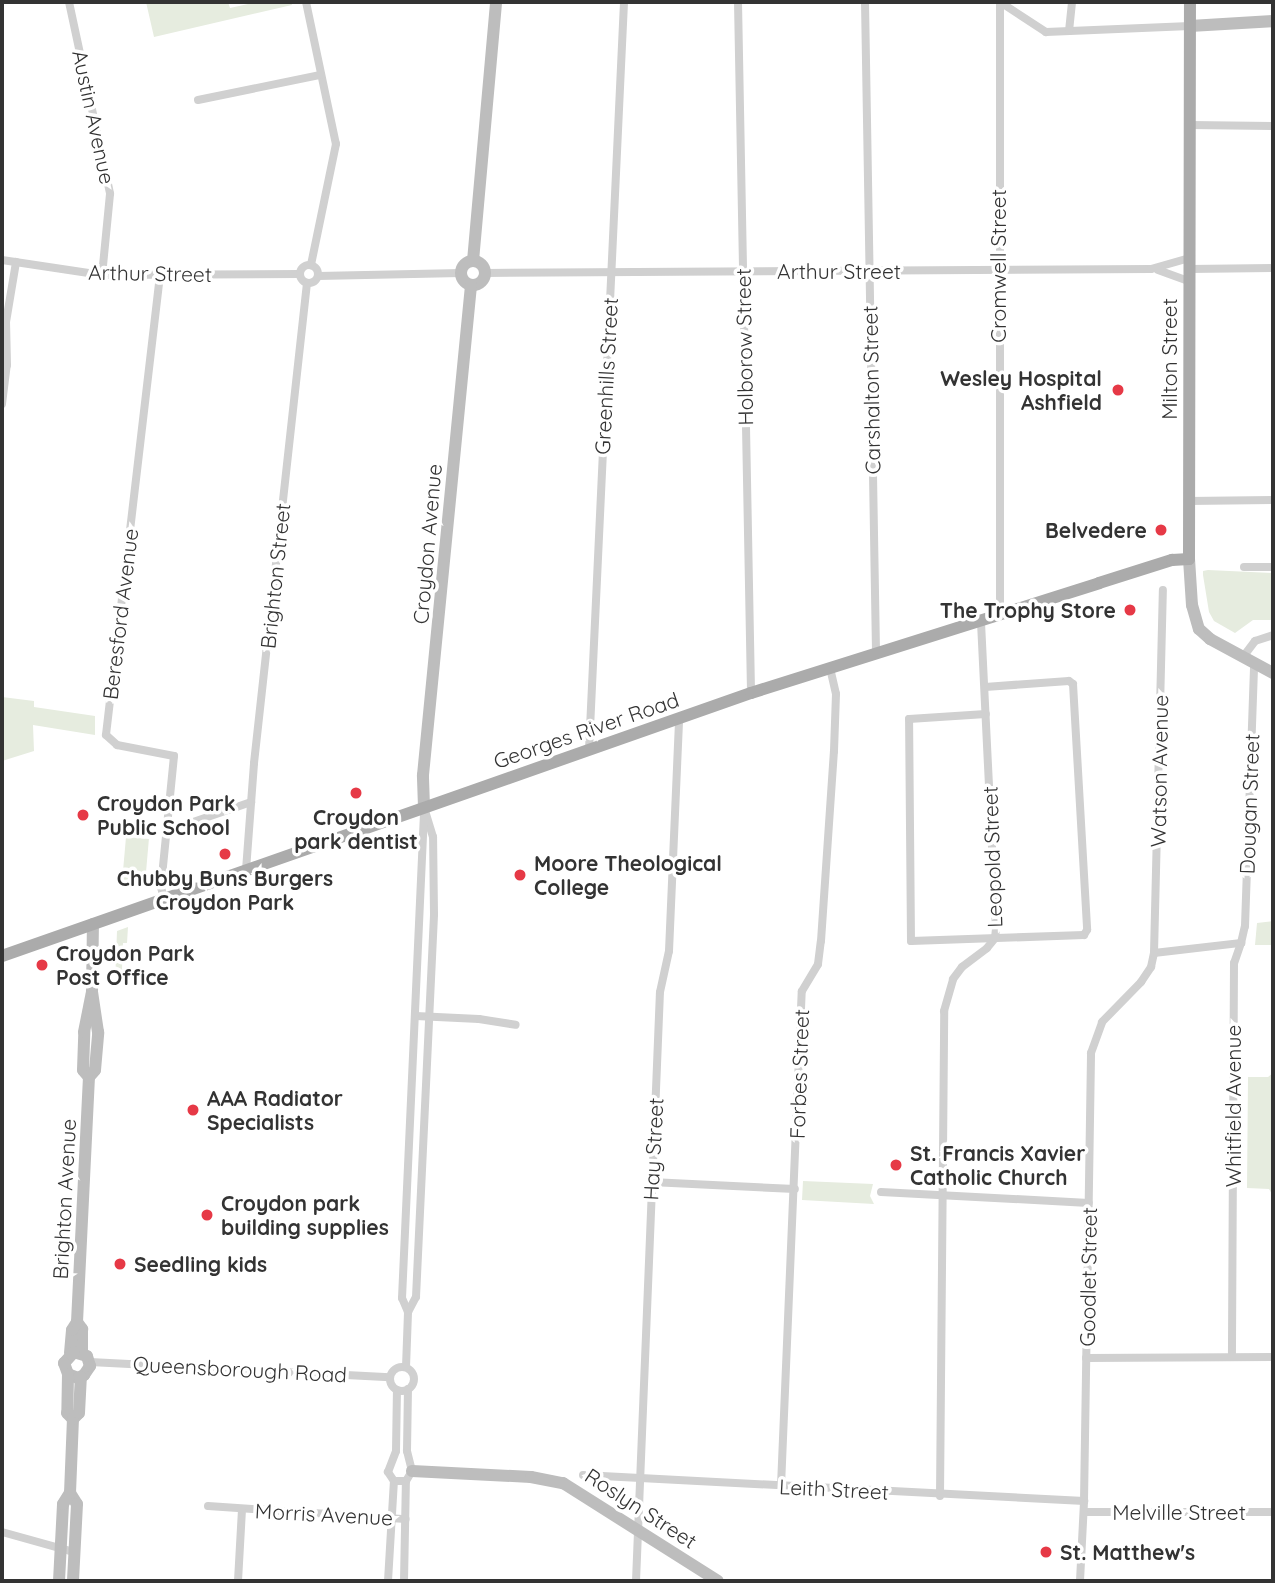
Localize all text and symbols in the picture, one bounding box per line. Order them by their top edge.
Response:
street label: Austin Avenue [67,48,121,186]
street label: Cromwell Street [985,189,1011,343]
street label: Arthur Street [777,258,901,284]
street label: Arthur Street [88,259,212,287]
street label: Holborow Street [730,268,758,426]
street label: Greenhills Street [589,297,623,455]
street label: Milton Street [1156,298,1182,420]
street label: Carshalton Street [857,305,885,475]
place label: Wesley Hospital Ashfield [940,365,1102,415]
marker: Wesley Hospital Ashfield [1108,380,1128,400]
street label: Croydon Avenue [407,463,447,625]
street label: Brighton Street [255,502,295,650]
place label: Belvedere [1045,517,1147,543]
marker: Belvedere [1153,522,1169,538]
street label: Beresford Avenue [97,527,143,701]
place label: The Trophy Store [940,597,1116,623]
marker: The Trophy Store [1122,602,1138,618]
street label: Georges River Road [490,686,682,774]
street label: Watson Avenue [1145,694,1173,848]
street label: Dougan Street [1234,733,1264,875]
marker: Croydon park dentist [348,785,364,801]
street label: Leopold Street [977,786,1007,928]
place label: Croydon Park Public School [97,790,236,840]
place label: Croydon park dentist [294,804,418,854]
marker: Croydon Park Public School [75,807,91,823]
marker: Chubby Buns Burgers Croydon Park [217,846,233,862]
place label: Moore Theological College [534,850,722,900]
place label: Chubby Buns Burgers Croydon Park [117,865,333,915]
marker: Moore Theological College [512,867,528,883]
place label: Croydon Park Post Office [56,940,195,990]
marker: Croydon Park Post Office [34,957,50,973]
street label: Forbes Street [784,1009,814,1139]
street label: Whitfield Avenue [1220,1025,1246,1187]
place label: AAA Radiator Specialists [207,1085,343,1135]
street label: Hay Street [638,1097,668,1201]
marker: AAA Radiator Specialists [185,1102,201,1118]
street label: Brighton Avenue [47,1118,81,1280]
place label: St. Francis Xavier Catholic Church [910,1140,1085,1190]
marker: St. Francis Xavier Catholic Church [888,1157,904,1173]
place label: Croydon park building supplies [221,1190,389,1240]
marker: Croydon park building supplies [199,1207,215,1223]
street label: Goodlet Street [1074,1207,1102,1347]
place label: Seedling kids [134,1251,267,1277]
marker: Seedling kids [112,1256,128,1272]
street label: Queensborough Road [132,1351,348,1387]
street label: Roslyn Street [580,1463,702,1553]
street label: Leith Street [779,1474,889,1504]
street label: Morris Avenue [254,1498,394,1530]
street label: Melville Street [1112,1499,1246,1525]
place label: St. Matthew's [1060,1539,1195,1565]
marker: St. Matthew's [1038,1544,1054,1560]

